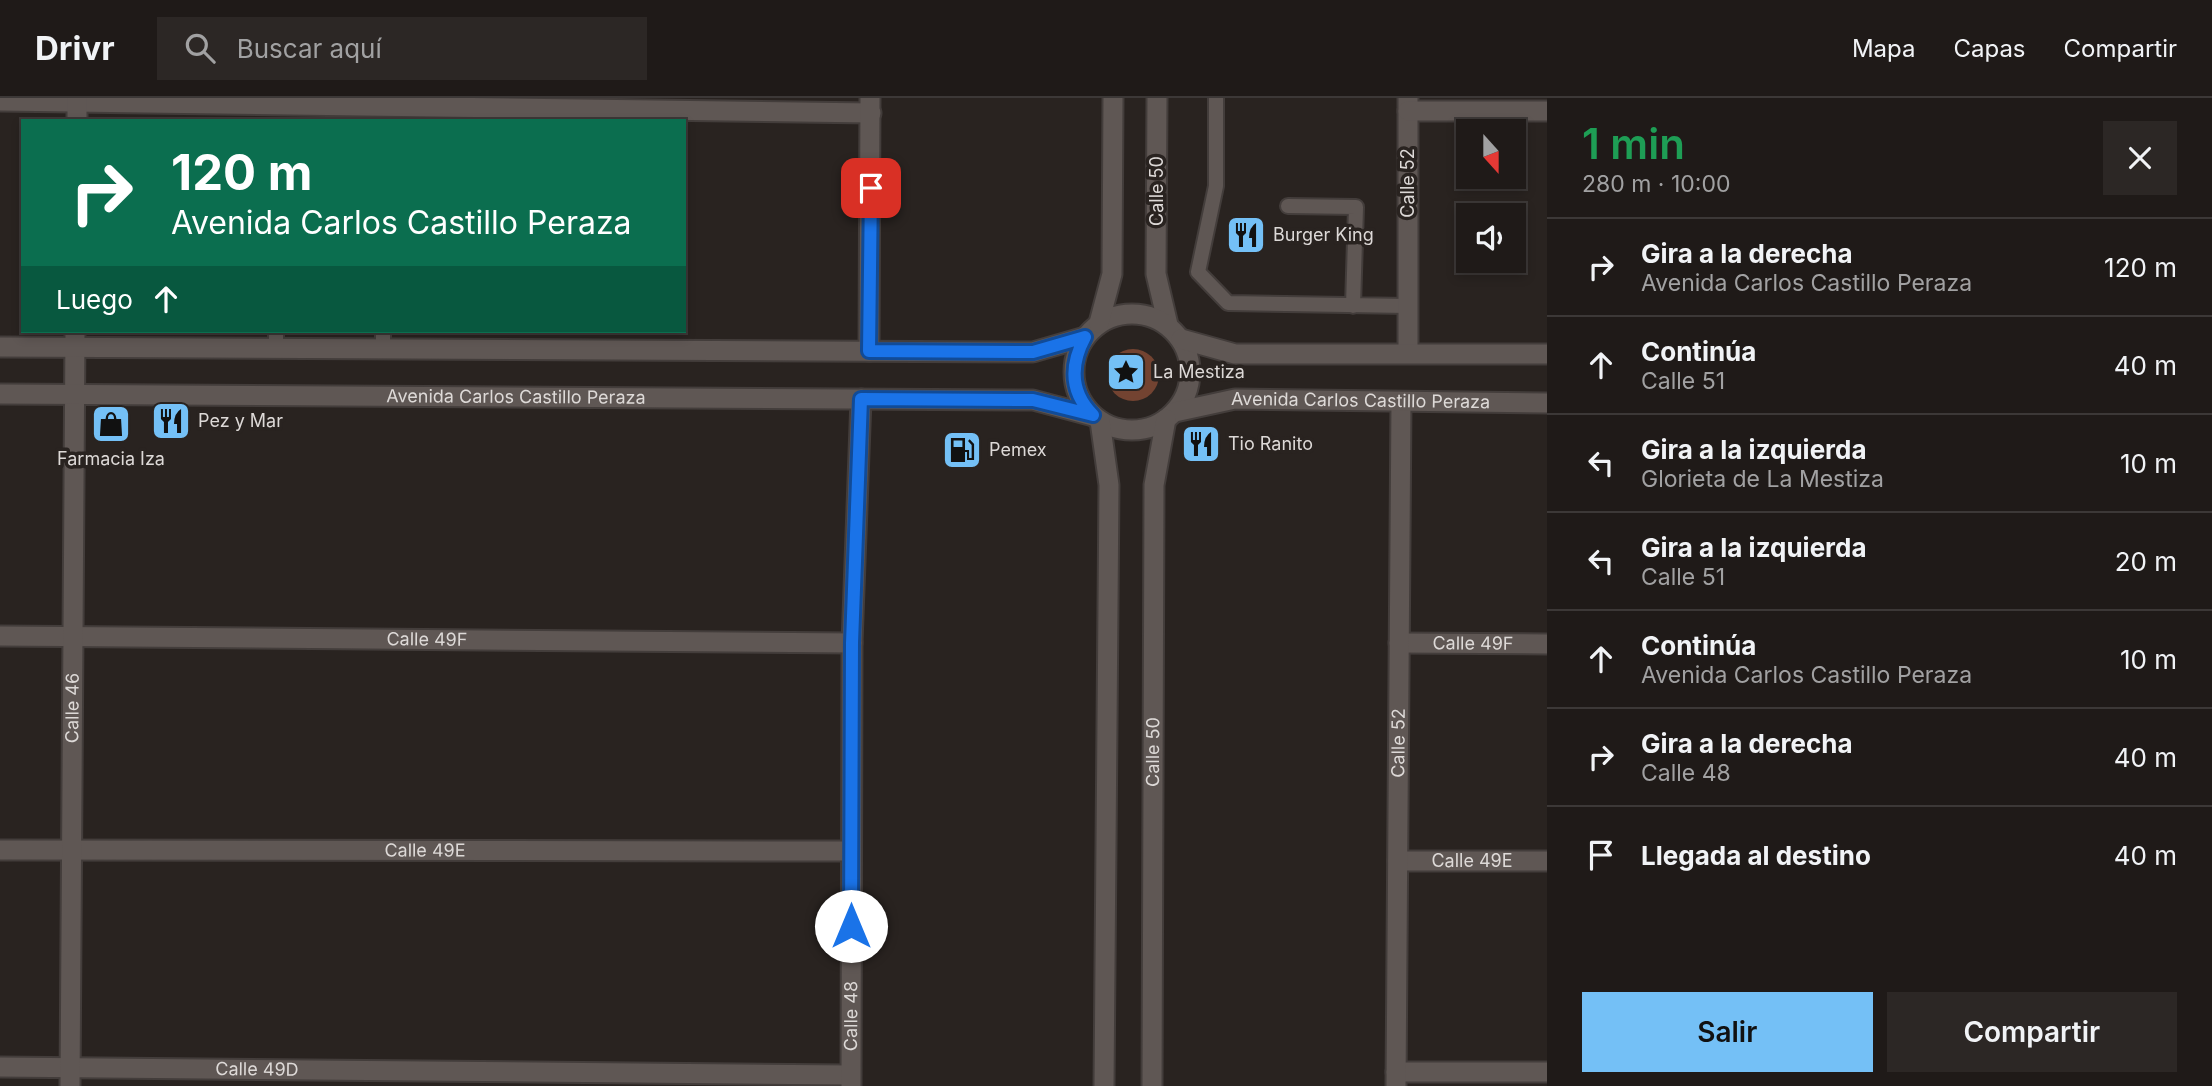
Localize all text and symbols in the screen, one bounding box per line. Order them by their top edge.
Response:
search box [157,17,647,80]
text: Drivr [35,28,115,68]
icon: search [181,29,219,67]
text: Buscar aquí [237,33,382,64]
text: Mapa [1852,34,1915,63]
text: Capas [1953,34,2026,63]
text: Compartir [2064,34,2177,63]
text: 1 min [1582,118,1685,169]
north arrow [1456,119,1526,189]
map controls [1456,119,1526,273]
button: close [2103,121,2177,195]
text: 120 m [171,143,312,202]
icon: right [56,147,147,238]
street label: Calle 52 [1397,148,1418,218]
street label: Calle 50 [1146,156,1167,226]
pin [841,158,901,218]
icon: arrive [852,169,890,207]
text: 280 m · 10:00 [1582,170,1730,198]
text: Avenida Carlos Castillo Peraza [171,203,632,242]
button: sound [1456,203,1526,273]
restaurant icon: Burger King [1225,214,1267,256]
place label: Burger King [1273,224,1374,245]
text: Gira a la derecha [1641,238,1853,269]
icon: right [1582,248,1620,286]
text: 120 m [2104,252,2177,283]
text: Avenida Carlos Castillo Peraza [1641,269,1972,297]
icon: ahead [147,280,185,318]
text: Luego [56,284,133,315]
text: Continúa [1641,336,1756,367]
icon: ahead [1582,346,1620,384]
text: 40 m [2114,350,2177,381]
place icon: La Mestiza [1105,351,1147,393]
place label: La Mestiza [1153,361,1245,382]
text: Calle 51 [1641,367,1725,395]
street label: Avenida Carlos Castillo Peraza [386,385,646,408]
street label: Avenida Carlos Castillo Peraza [1231,388,1490,412]
restaurant icon: Pez y Mar [150,400,192,442]
shop icon: Farmacia Iza [90,403,132,445]
place label: Pez y Mar [198,410,283,431]
restaurant icon: Tio Ranito [1180,423,1222,465]
fuel station icon: Pemex [941,429,983,471]
place label: Tio Ranito [1228,433,1313,454]
text: Gira a la izquierda [1641,434,1867,465]
place label: Pemex [989,439,1047,460]
icon: left [1582,444,1620,482]
place label: Farmacia Iza [57,448,165,469]
text: 10 m [2120,448,2177,479]
text: Glorieta de La Mestiza [1641,465,1884,493]
text: Gira a la izquierda [1641,532,1867,563]
icon: left [1582,542,1620,580]
text: 20 m [2115,546,2177,577]
text: Calle 51 [1641,563,1725,591]
street label: Calle 49F [386,628,468,650]
text: Continúa [1641,630,1756,661]
street label: Calle 49F [1432,632,1514,654]
icon: ahead [1582,640,1620,678]
text: 10 m [2120,644,2177,675]
text: Avenida Carlos Castillo Peraza [1641,661,1972,689]
street label: Calle 46 [61,673,83,743]
street label: Calle 52 [1387,708,1409,778]
street label: Calle 50 [1142,717,1163,787]
text: Gira a la derecha [1641,728,1853,759]
icon: right [1582,738,1620,776]
text: 40 m [2114,742,2177,773]
text: Calle 48 [1641,759,1731,787]
icon: arrive [1582,836,1620,874]
street label: Calle 49E [384,839,466,861]
text: Llegada al destino [1641,840,1871,871]
text: 40 m [2114,840,2177,871]
street label: Calle 49E [1431,850,1513,871]
position arrow [814,889,888,963]
street label: Calle 48 [840,981,861,1051]
button: Salir [1582,992,1873,1072]
button: Compartir [1887,992,2177,1072]
street label: Calle 49D [215,1058,299,1080]

